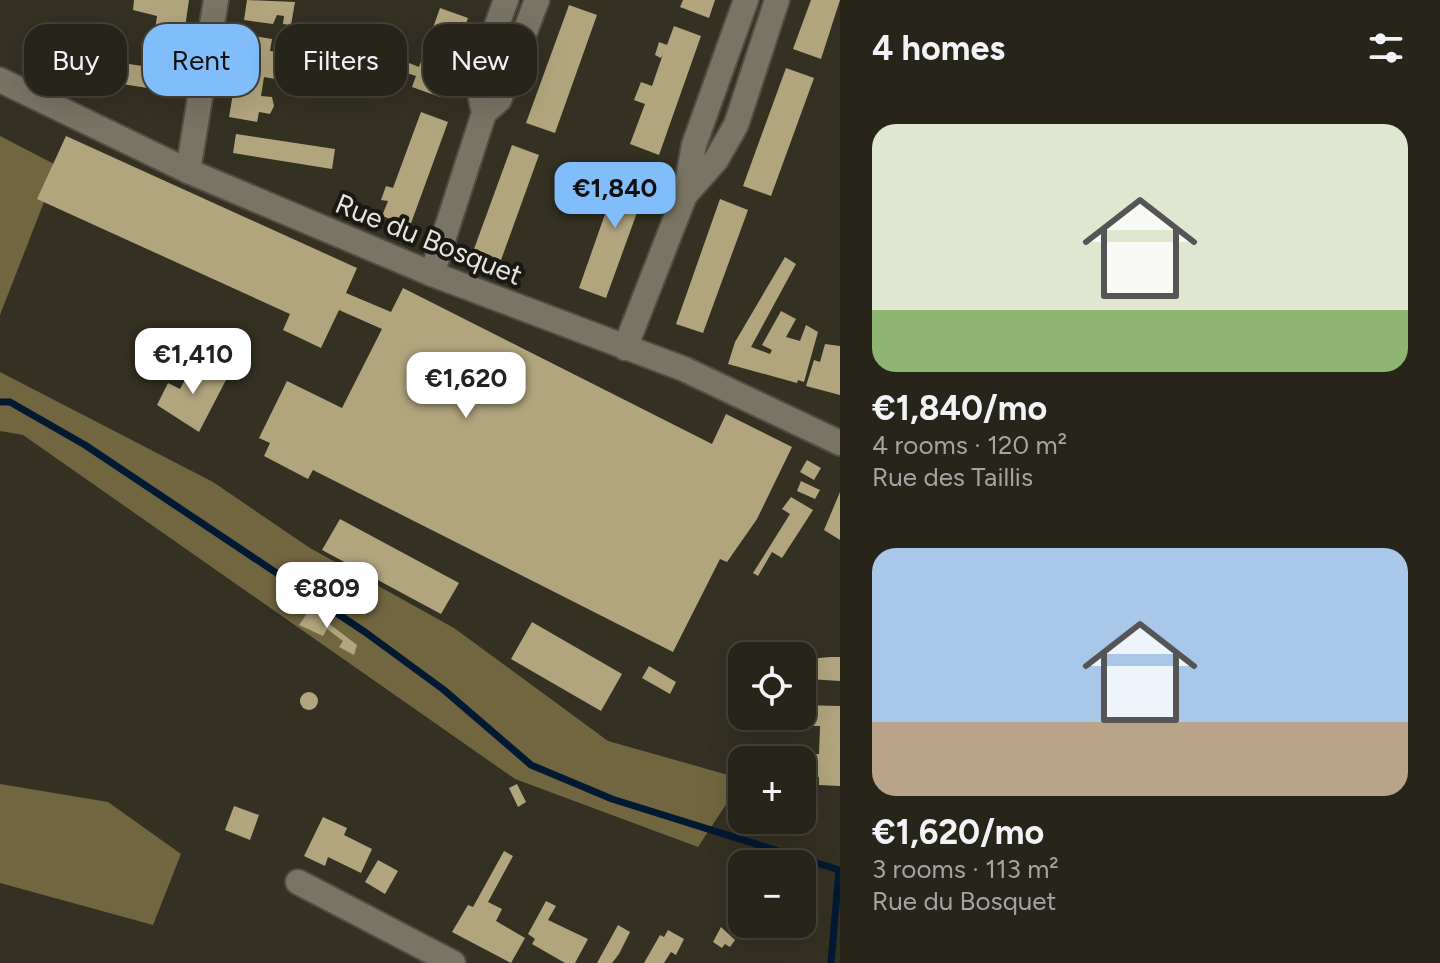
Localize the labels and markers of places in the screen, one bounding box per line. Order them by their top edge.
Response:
pin: €1,840 [550,162,680,230]
pin: €1,410 [128,328,258,396]
pin: €1,620 [401,352,531,420]
pin: €809 [280,562,374,630]

